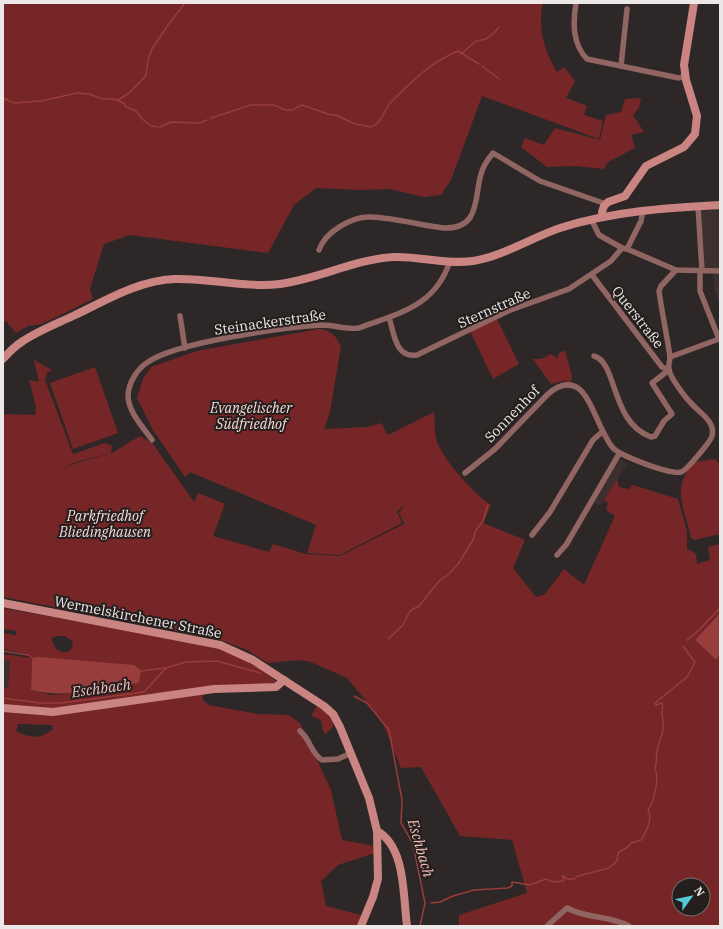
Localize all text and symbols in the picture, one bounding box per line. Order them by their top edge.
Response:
street label: Querstraße [608,282,668,352]
street label: Sternstraße [455,284,533,332]
street label: Steinackerstraße [213,305,327,339]
street label: Sonnenhof [481,381,544,446]
park label: Evangelischer Südfriedhof [209,399,293,433]
park label: Parkfriedhof Bliedinghausen [58,507,151,541]
street label: Wermelskirchener Straße [53,592,223,642]
water label: Eschbach [69,674,133,702]
water label: Eschbach [403,816,439,880]
north arrow [671,877,711,917]
text: N [691,884,708,899]

